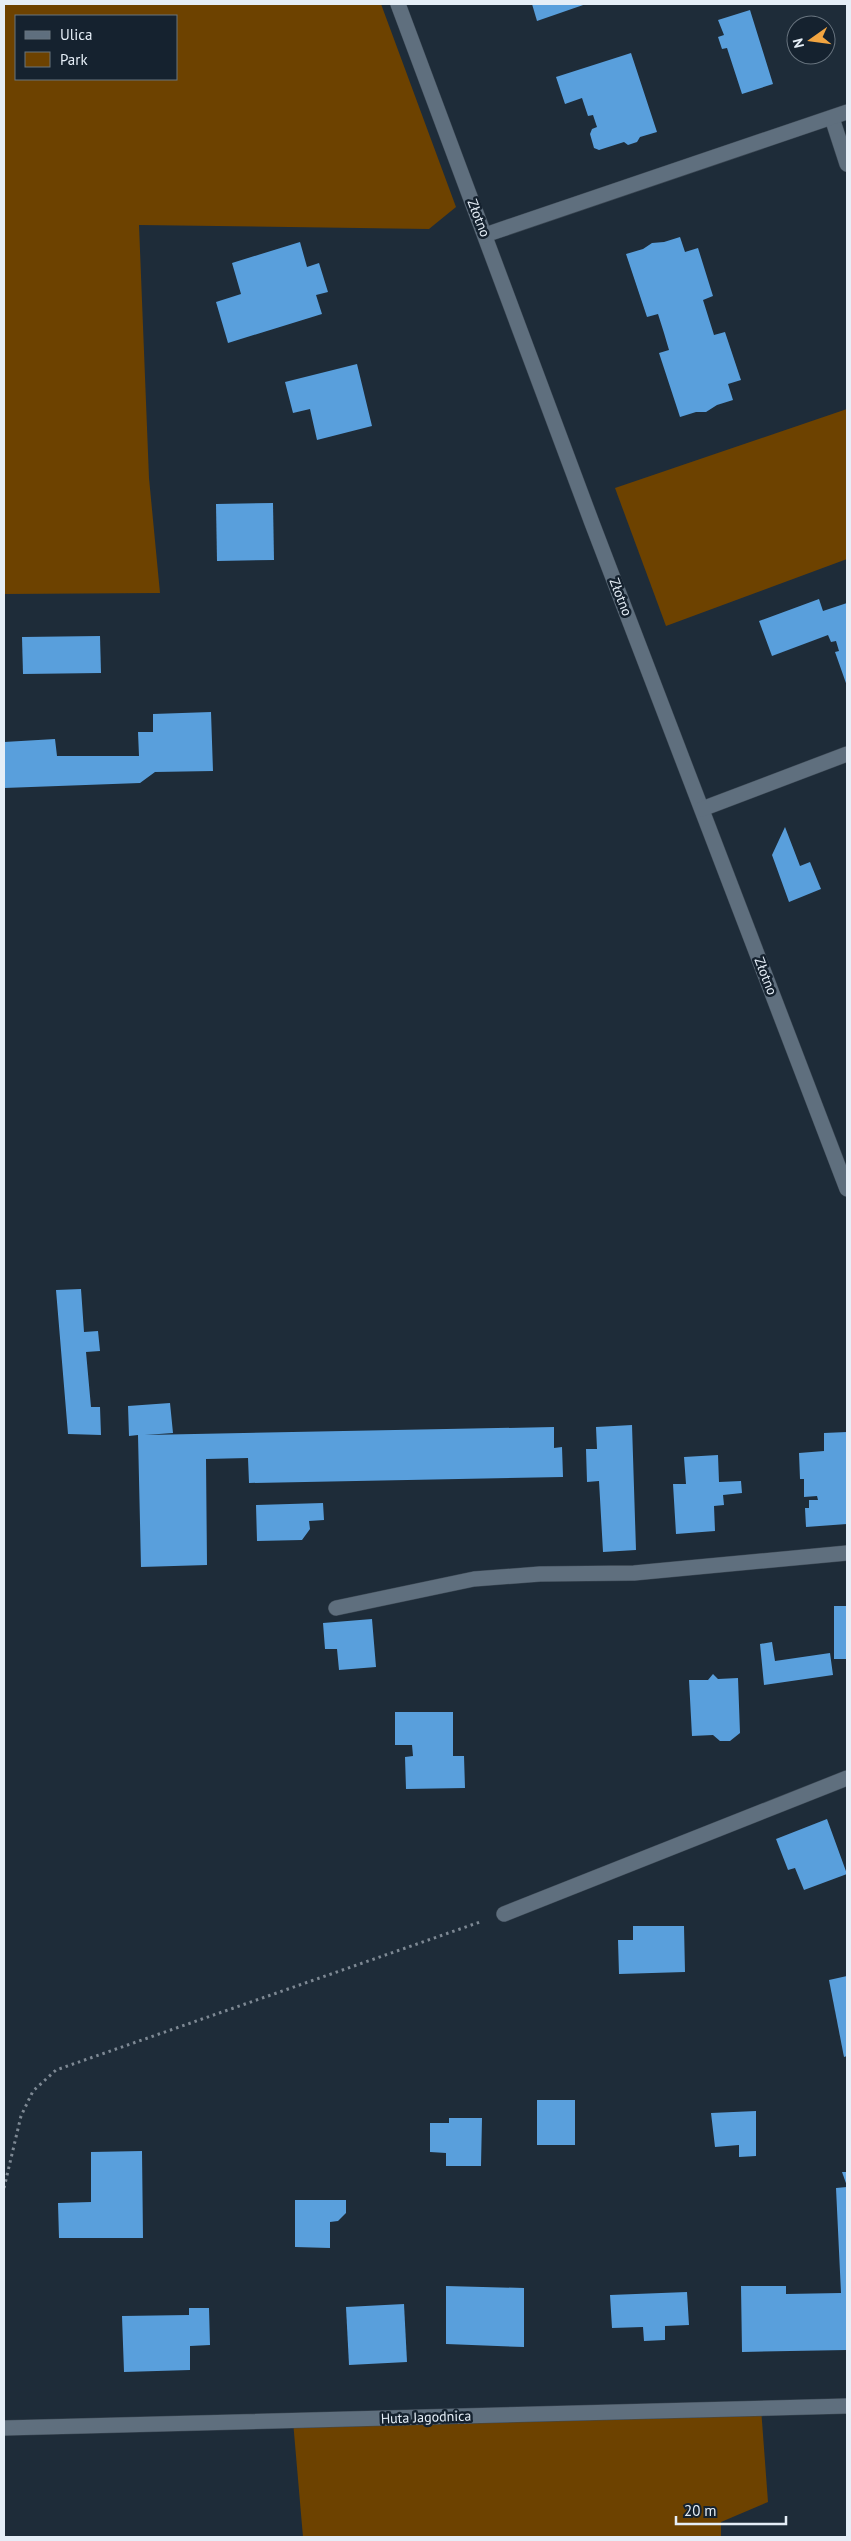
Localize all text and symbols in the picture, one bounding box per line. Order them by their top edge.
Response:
legend [15,15,178,80]
north arrow [786,15,836,65]
text: Ulica [60,25,92,44]
text: N [789,37,808,50]
text: Park [60,50,88,69]
street label: Złotno [464,197,494,239]
street label: Złotno [606,576,636,618]
street label: Złotno [751,955,781,997]
street label: Huta Jagodnica [380,2406,472,2428]
scale bar [676,2494,786,2526]
text: 20 m [684,2501,717,2520]

